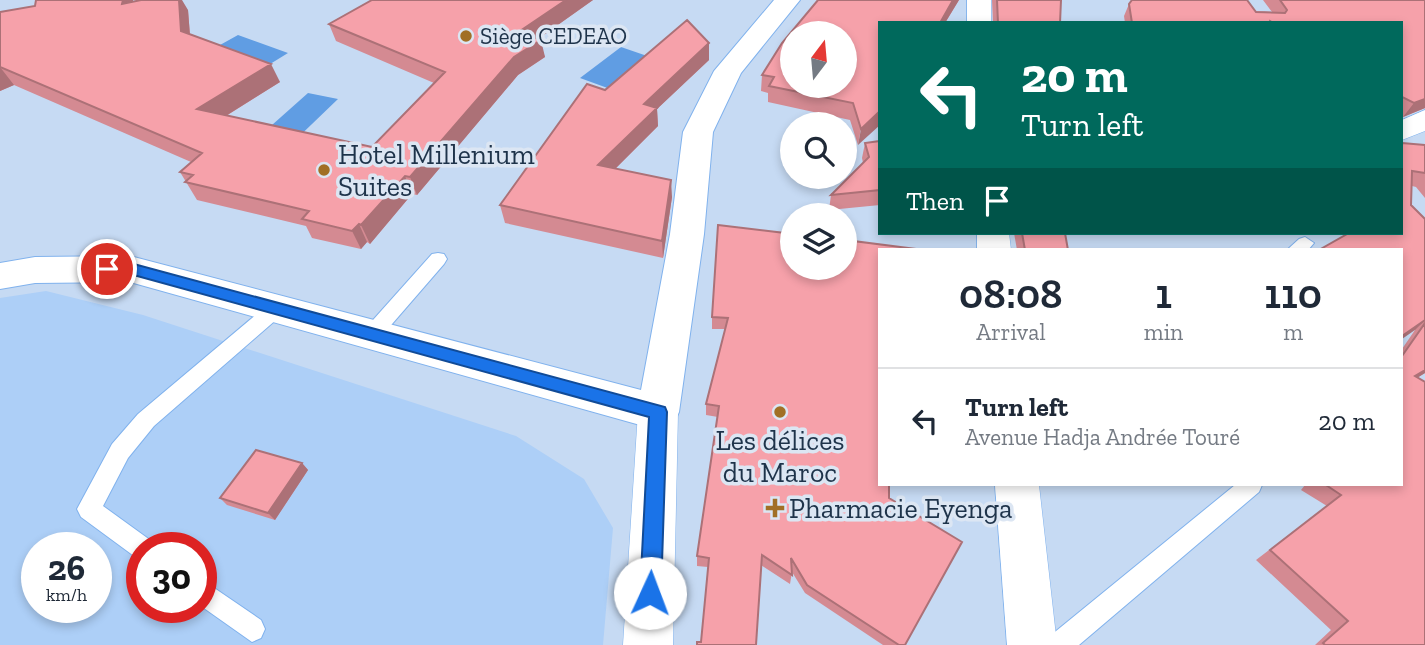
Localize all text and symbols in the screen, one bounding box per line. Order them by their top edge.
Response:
north arrow [780,21,858,98]
map controls [780,21,857,280]
place label: Siège CEDEAO [480,22,627,50]
marker: Siège CEDEAO [458,28,474,44]
text: 20 m [1021,46,1128,105]
icon: left [906,49,997,140]
text: Turn left [1021,106,1143,144]
button: search [780,112,857,189]
place label: Hotel Millenium Suites [338,138,535,203]
marker: Hotel Millenium Suites [316,162,332,178]
icon: arrive [978,182,1016,220]
text: Then [906,185,964,217]
button: layers [780,203,857,280]
pin [77,239,137,299]
icon: arrive [88,250,126,288]
text: 08:08 [959,268,1063,319]
text: 1 [1155,268,1172,319]
text: 110 [1264,268,1322,319]
text: Arrival [976,318,1046,346]
text: min [1144,318,1183,346]
text: m [1283,318,1303,346]
text: Turn left [965,391,1068,423]
icon: left [906,402,944,440]
marker: Les délices du Maroc [772,404,788,420]
text: 20 m [1318,405,1375,437]
text: Avenue Hadja Andrée Touré [965,423,1240,451]
place label: Les délices du Maroc [715,424,845,489]
place label: Pharmacie Eyenga [789,492,1013,525]
marker: Pharmacie Eyenga [767,500,783,516]
speed limit sign: 30 [126,532,217,623]
text: 26 [48,547,85,589]
position arrow [613,556,687,630]
text: km/h [46,584,87,606]

